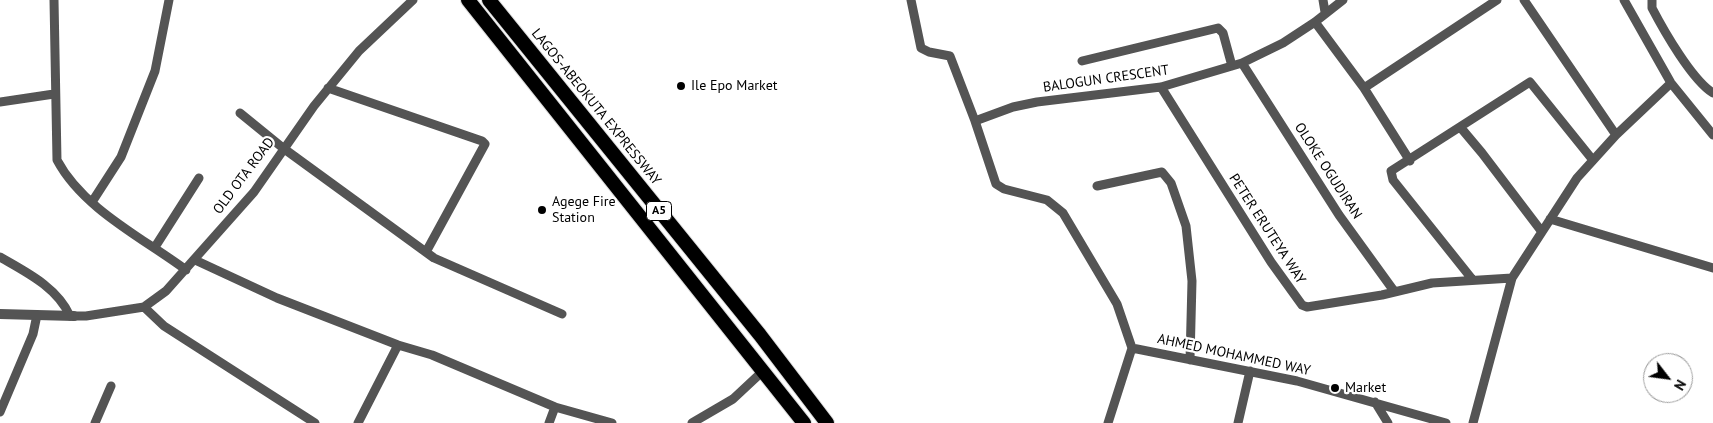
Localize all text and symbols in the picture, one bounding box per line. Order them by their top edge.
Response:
street label: LAGOS-ABEOKUTA EXPRESSWAY [528,25,664,189]
street label: BALOGUN CRESCENT [1042,62,1170,96]
place label: Ile Epo Market [691,78,778,94]
marker: Ile Epo Market [675,80,687,92]
street label: OLOKE OGUDIRAN [1291,120,1365,222]
street label: OLD OTA ROAD [210,134,278,218]
street label: PETER ERUTEYA WAY [1225,171,1309,287]
place label: Agege Fire Station [552,194,616,226]
road number: A5 [646,202,672,220]
marker: Agege Fire Station [536,204,548,216]
street label: AHMED MOHAMMED WAY [1156,331,1312,379]
north arrow [1643,353,1693,403]
text: N [1670,377,1690,393]
place label: Market [1345,380,1386,396]
marker: Market [1329,382,1341,394]

